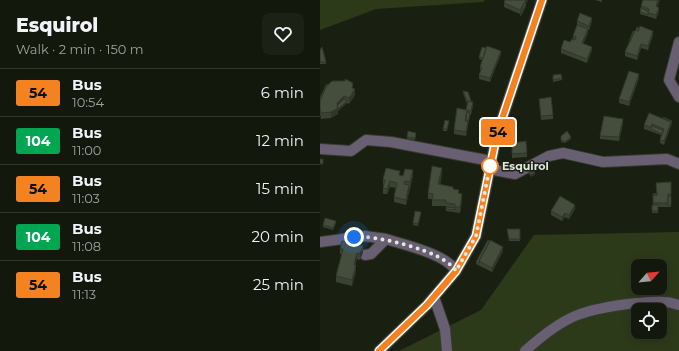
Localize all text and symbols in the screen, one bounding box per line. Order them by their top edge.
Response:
button: heart [262,13,304,55]
text: Esquirol [16,14,98,37]
text: Walk · 2 min · 150 m [16,41,144,57]
text: Bus [72,75,102,94]
text: 6 min [261,83,304,102]
text: 54 [29,84,47,102]
text: 10:54 [72,94,104,110]
line badge: 54 [480,119,516,145]
text: Bus [72,123,102,142]
text: 54 [489,123,507,141]
text: 12 min [256,131,304,150]
text: 104 [26,132,50,150]
text: 11:00 [72,142,101,158]
marker: Esquirol [481,157,499,175]
place label: Esquirol [502,159,549,173]
text: Bus [72,171,102,190]
text: 15 min [256,179,304,198]
text: 54 [29,180,47,198]
text: 11:03 [72,190,100,206]
text: Bus [72,219,102,238]
text: 20 min [252,227,304,246]
your location [344,227,364,247]
text: 104 [26,228,50,246]
text: 11:08 [72,238,101,254]
north arrow [631,259,667,295]
map controls [631,259,667,339]
text: Bus [72,267,102,286]
text: 25 min [253,275,304,294]
text: 54 [29,276,47,294]
text: 11:13 [72,286,96,302]
button: locate [631,303,667,339]

